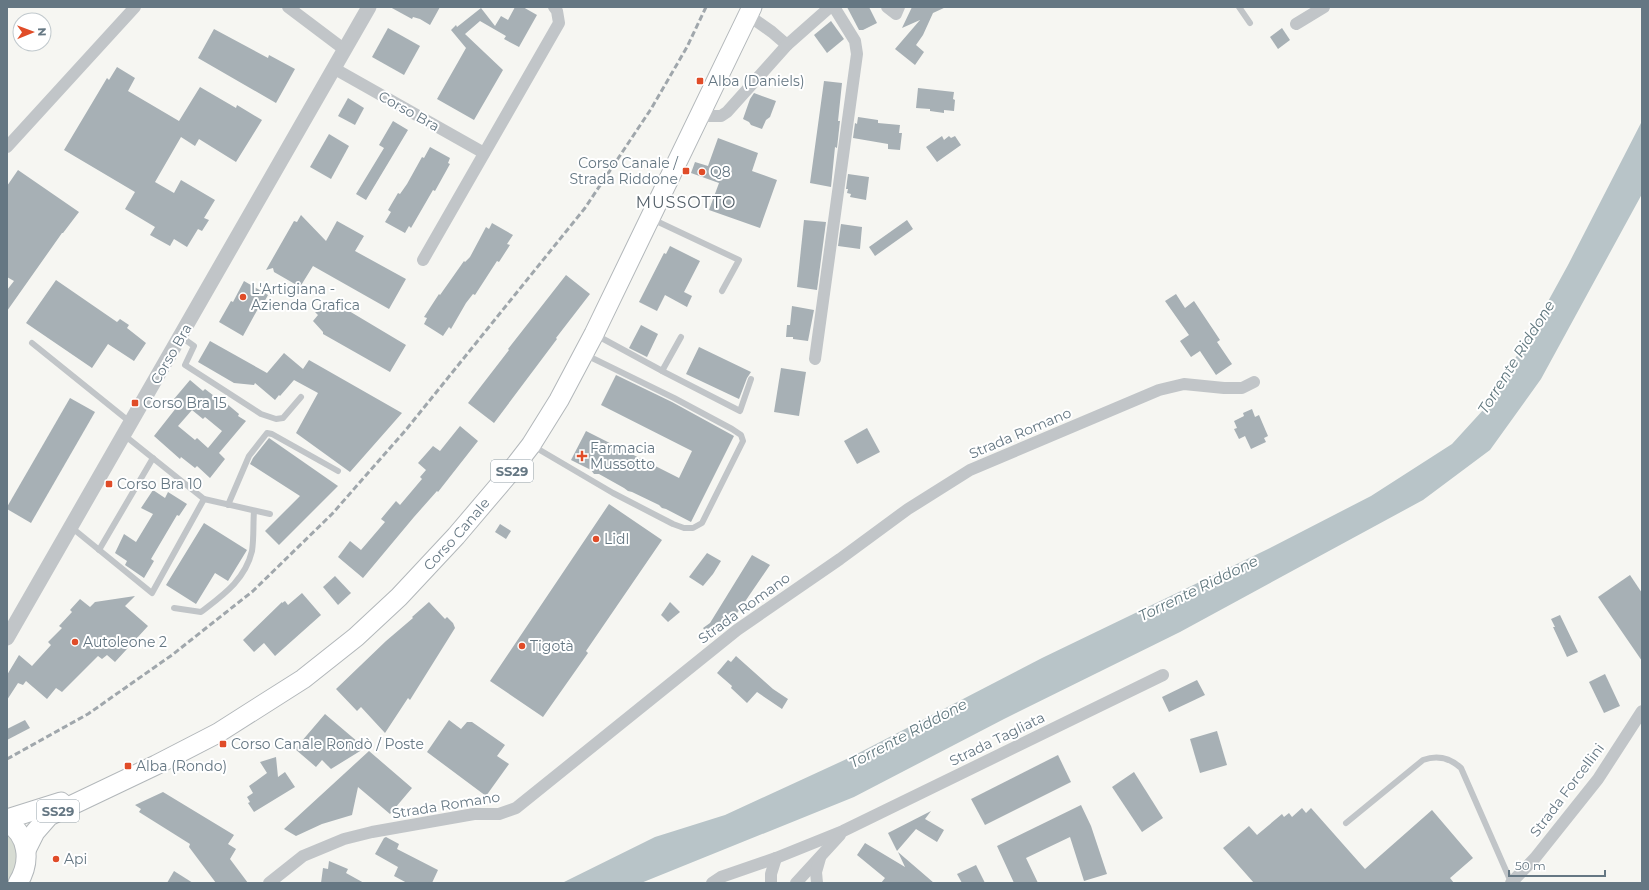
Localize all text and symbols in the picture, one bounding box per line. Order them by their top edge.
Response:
north arrow [12,12,52,52]
text: N [35,27,49,36]
place label: Alba (Daniels) [708,72,805,90]
marker: Alba (Daniels) [695,76,705,86]
street label: Corso Bra [375,87,443,135]
place label: Corso Canale / Strada Riddone [569,154,679,188]
place label: Q8 [710,163,731,181]
marker: Corso Canale / Strada Riddone [681,166,691,176]
marker: Q8 [697,167,707,177]
district label: MUSSOTTO [636,193,736,212]
place label: L'Artigiana - Azienda Grafica [251,280,360,314]
marker: L'Artigiana - Azienda Grafica [238,292,248,302]
water label: Torrente Riddone [1473,297,1559,417]
street label: Corso Bra [146,320,196,388]
place label: Corso Bra 15 [143,394,227,412]
marker: Corso Bra 15 [130,398,140,408]
street label: Strada Romano [966,403,1074,463]
place label: Farmacia Mussotto [590,439,655,473]
marker: Farmacia Mussotto [577,451,587,461]
road number: SS29 [491,460,533,482]
place label: Corso Bra 10 [117,475,202,493]
marker: Corso Bra 10 [104,479,114,489]
street label: Corso Canale [419,494,494,574]
place label: Lidl [604,530,629,548]
marker: Lidl [591,534,601,544]
water label: Torrente Riddone [1135,551,1261,625]
street label: Strada Romano [695,568,794,647]
place label: Autoleone 2 [83,633,167,651]
marker: Autoleone 2 [70,637,80,647]
place label: Tigotà [530,637,574,655]
marker: Tigotà [517,641,527,651]
water label: Torrente Riddone [846,694,970,772]
street label: Strada Tagliata [946,708,1048,770]
place label: Corso Canale Rondò / Poste [231,735,424,753]
marker: Corso Canale Rondò / Poste [218,739,228,749]
street label: Strada Forcellini [1526,740,1608,840]
place label: Alba (Rondo) [136,757,227,775]
marker: Alba (Rondo) [123,761,133,771]
street label: Strada Romano [391,788,502,822]
road number: SS29 [37,800,79,822]
place label: Api [64,850,87,868]
scale bar [1509,852,1605,878]
marker: Api [51,854,61,864]
text: 50 m [1515,858,1546,873]

